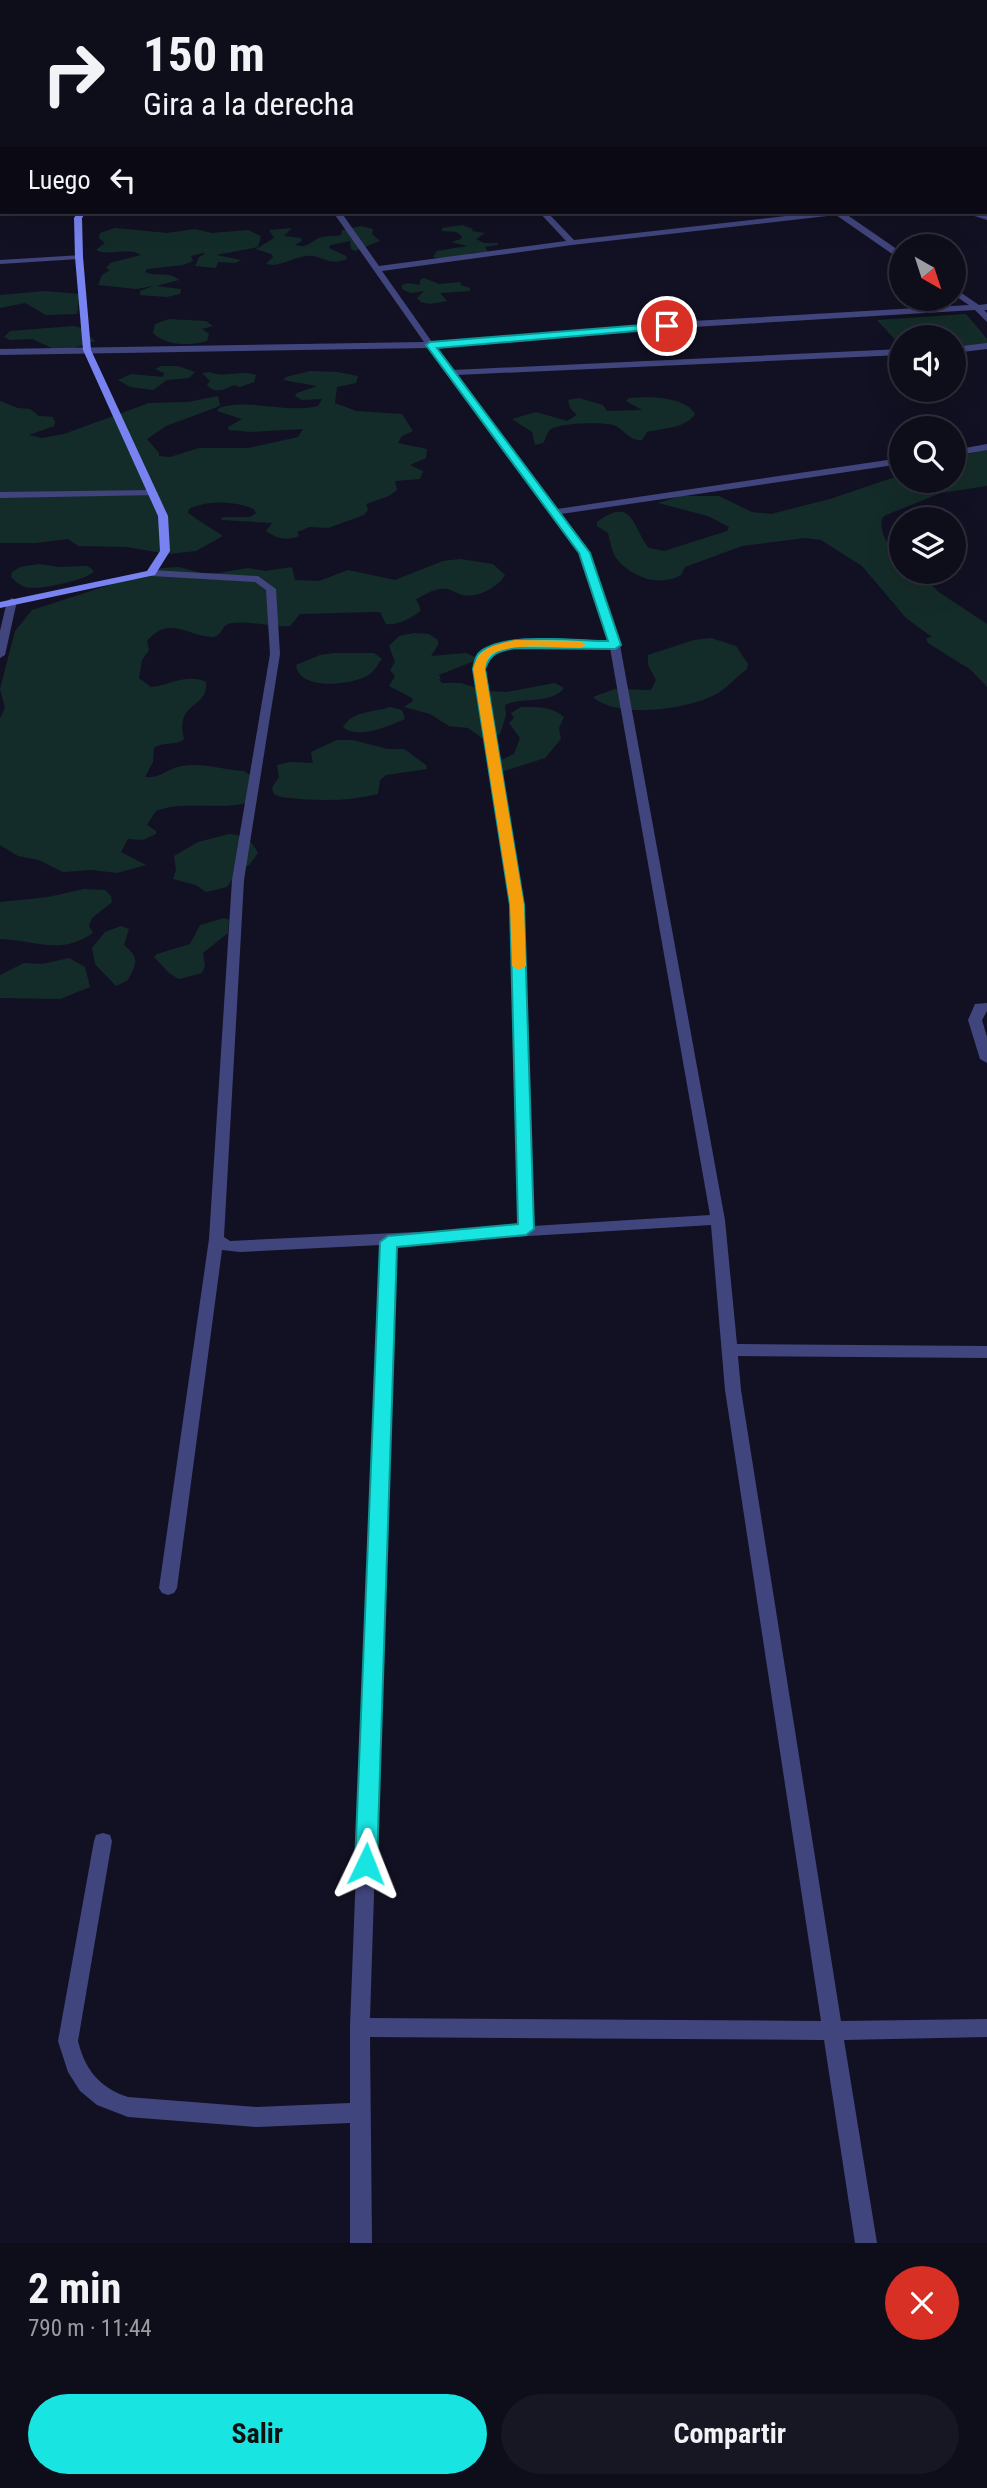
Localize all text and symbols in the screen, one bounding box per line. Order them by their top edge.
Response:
text: 150 m [143,26,265,83]
icon: right [28,28,119,119]
text: Gira a la derecha [143,85,355,123]
icon: left [104,161,142,199]
text: Luego [28,165,90,195]
north arrow [889,234,966,312]
map controls [889,234,966,584]
pin [637,296,697,356]
icon: arrive [648,307,686,345]
button: sound [889,325,966,402]
button: search [889,416,966,493]
button: layers [889,507,966,584]
position arrow [329,1827,403,1901]
text: 2 min [28,2264,121,2313]
button: close [885,2266,959,2340]
text: 790 m · 11:44 [28,2315,152,2342]
button: Salir [28,2394,487,2474]
button: Compartir [501,2394,959,2474]

